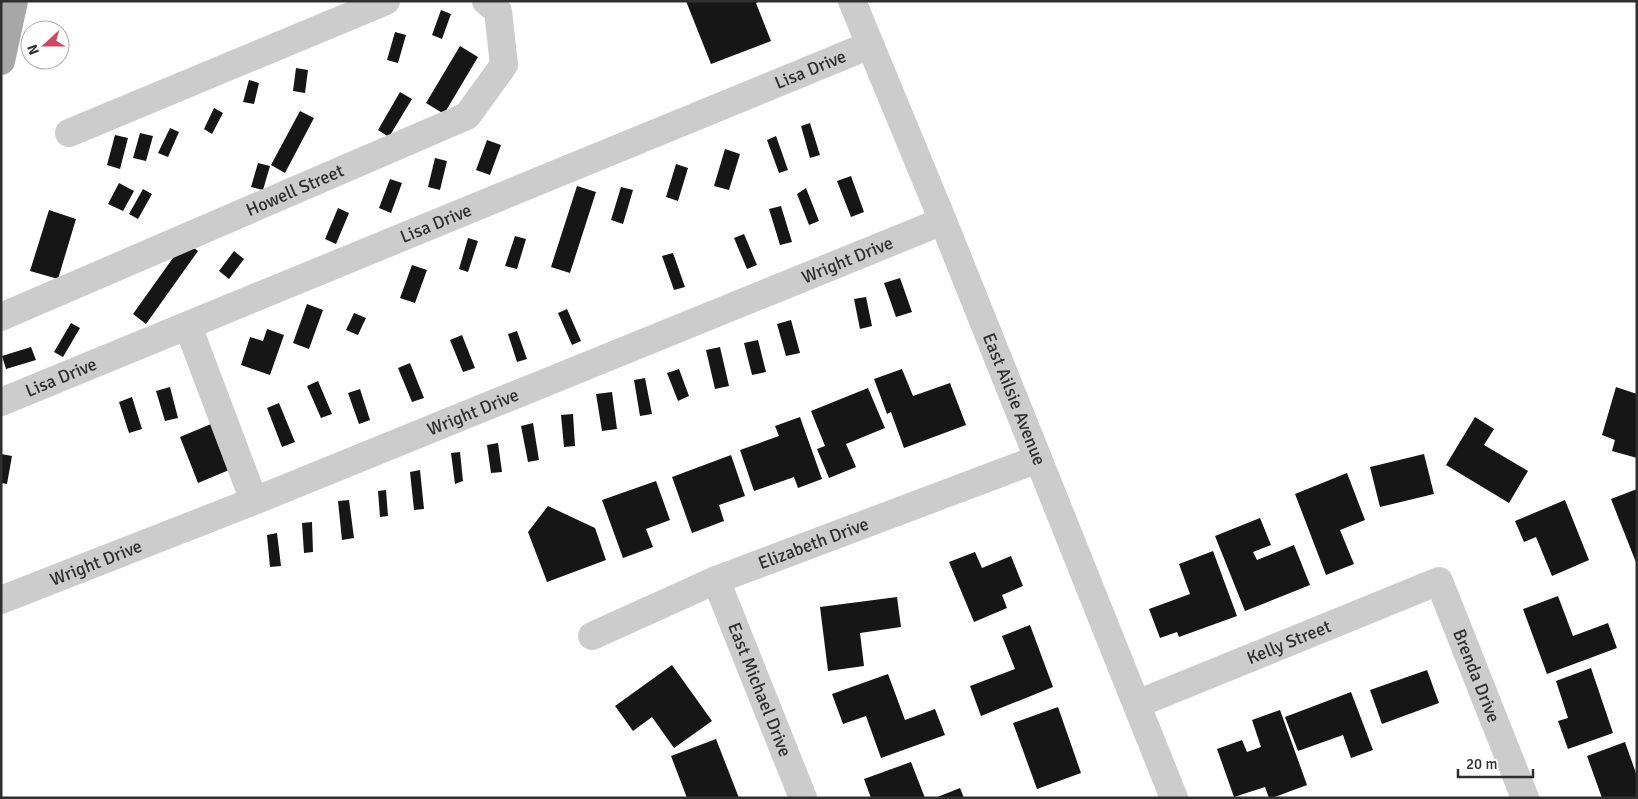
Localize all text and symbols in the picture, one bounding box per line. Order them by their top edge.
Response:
north arrow [20,20,70,70]
text: N [24,42,43,57]
street label: Lisa Drive [771,45,849,94]
street label: Howell Street [243,159,347,221]
street label: Lisa Drive [397,199,475,248]
street label: Wright Drive [798,232,896,288]
street label: East Ailsie Avenue [978,330,1051,469]
street label: Lisa Drive [22,353,100,402]
street label: Wright Drive [424,384,522,440]
street label: Elizabeth Drive [755,513,872,574]
street label: Wright Drive [47,535,145,591]
street label: Kelly Street [1244,615,1334,669]
street label: East Michael Drive [723,619,796,760]
street label: Brenda Drive [1448,626,1505,726]
scale bar [1458,746,1533,778]
text: 20 m [1466,755,1497,773]

